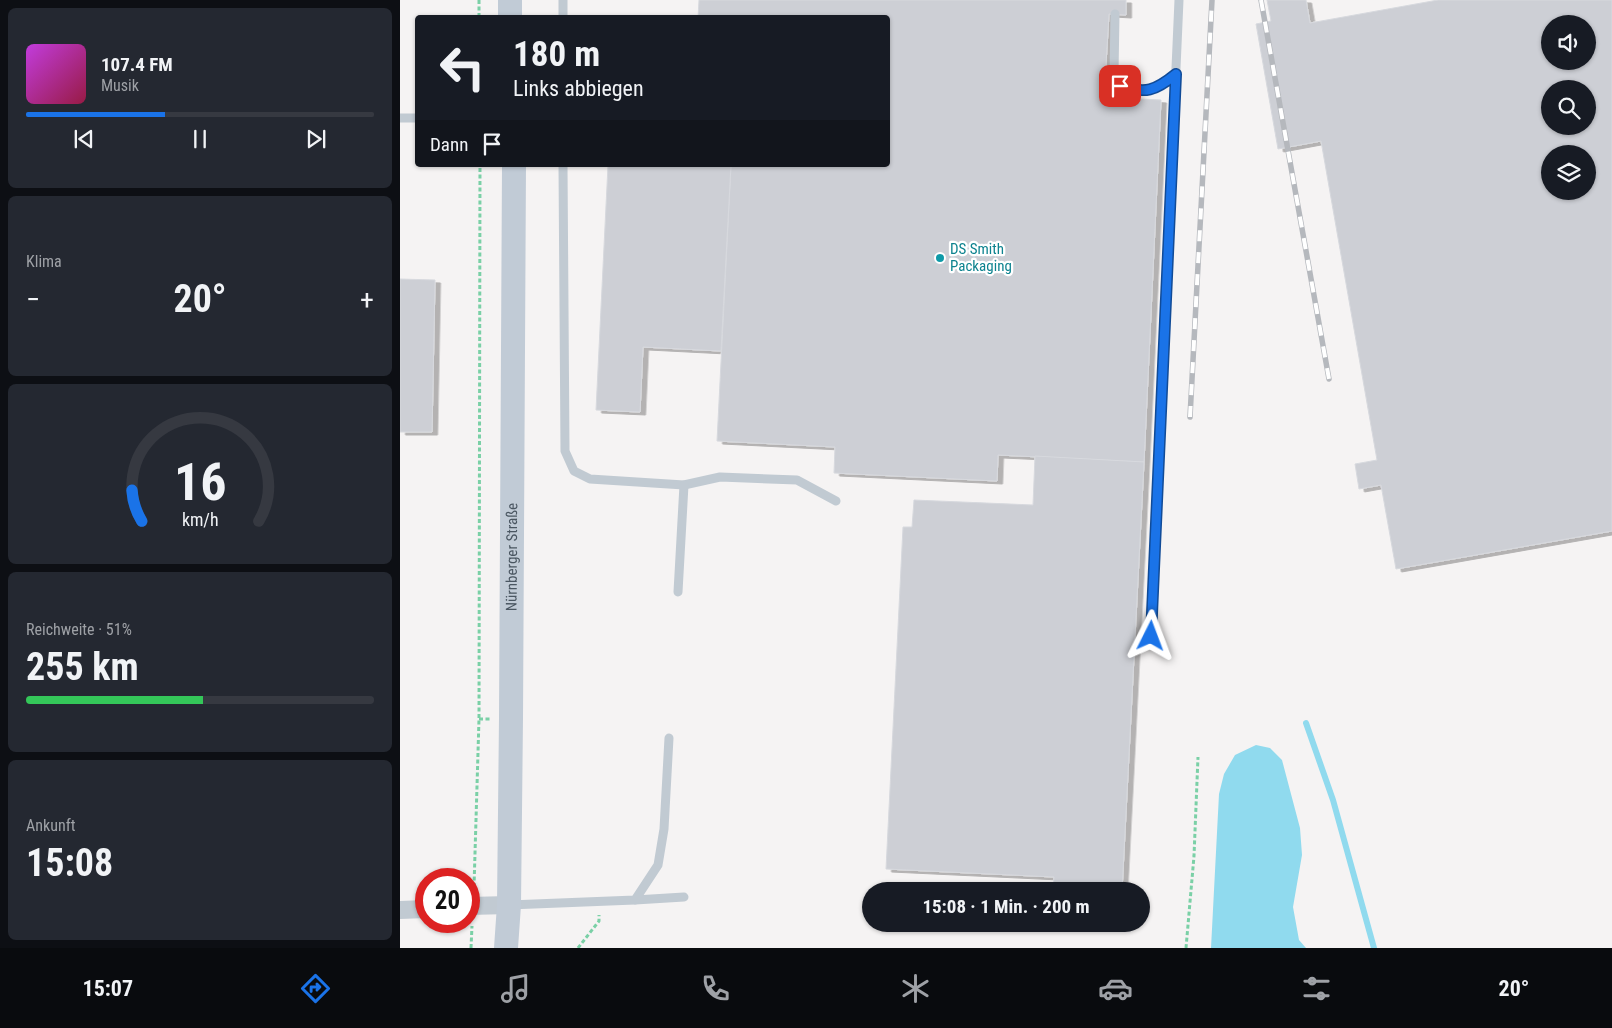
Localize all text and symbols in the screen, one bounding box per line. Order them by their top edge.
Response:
map controls [1541,15,1596,200]
button: sound [1541,15,1596,70]
text: 180 m [513,34,600,75]
icon: left [430,35,495,100]
text: 107.4 FM [101,53,173,76]
pin [1099,65,1141,107]
icon: arrive [1106,72,1134,100]
text: Musik [101,76,139,95]
text: Links abbiegen [513,76,644,101]
button: search [1541,80,1596,135]
icon: previous [70,125,98,153]
icon: pause [186,125,214,153]
icon: next [302,125,330,153]
icon: arrive [478,130,506,158]
text: Dann [430,133,468,156]
button: layers [1541,145,1596,200]
place label: DS Smith Packaging [950,240,1012,275]
text: Klima [26,252,62,271]
marker: DS Smith Packaging [934,252,946,264]
text: 20° [173,277,227,321]
text: − [26,283,40,316]
text: + [360,283,374,316]
text: 16 [174,452,226,513]
street label: Nürnberger Straße [503,503,521,611]
text: km/h [182,509,218,530]
position arrow [1124,609,1176,661]
text: Reichweite · 51% [26,620,132,639]
text: 255 km [26,645,139,689]
text: Ankunft [26,816,75,835]
text: 15:08 [26,841,113,885]
speed limit sign: 20 [415,868,480,933]
text: 15:08 · 1 Min. · 200 m [922,895,1090,918]
icon: directions [298,971,333,1006]
icon: music [498,971,533,1006]
icon: phone [698,971,733,1006]
icon: climate [898,971,933,1006]
icon: car [1098,971,1133,1006]
icon: filters [1299,971,1334,1006]
text: 15:07 [83,976,133,1001]
text: 20° [1499,976,1529,1001]

